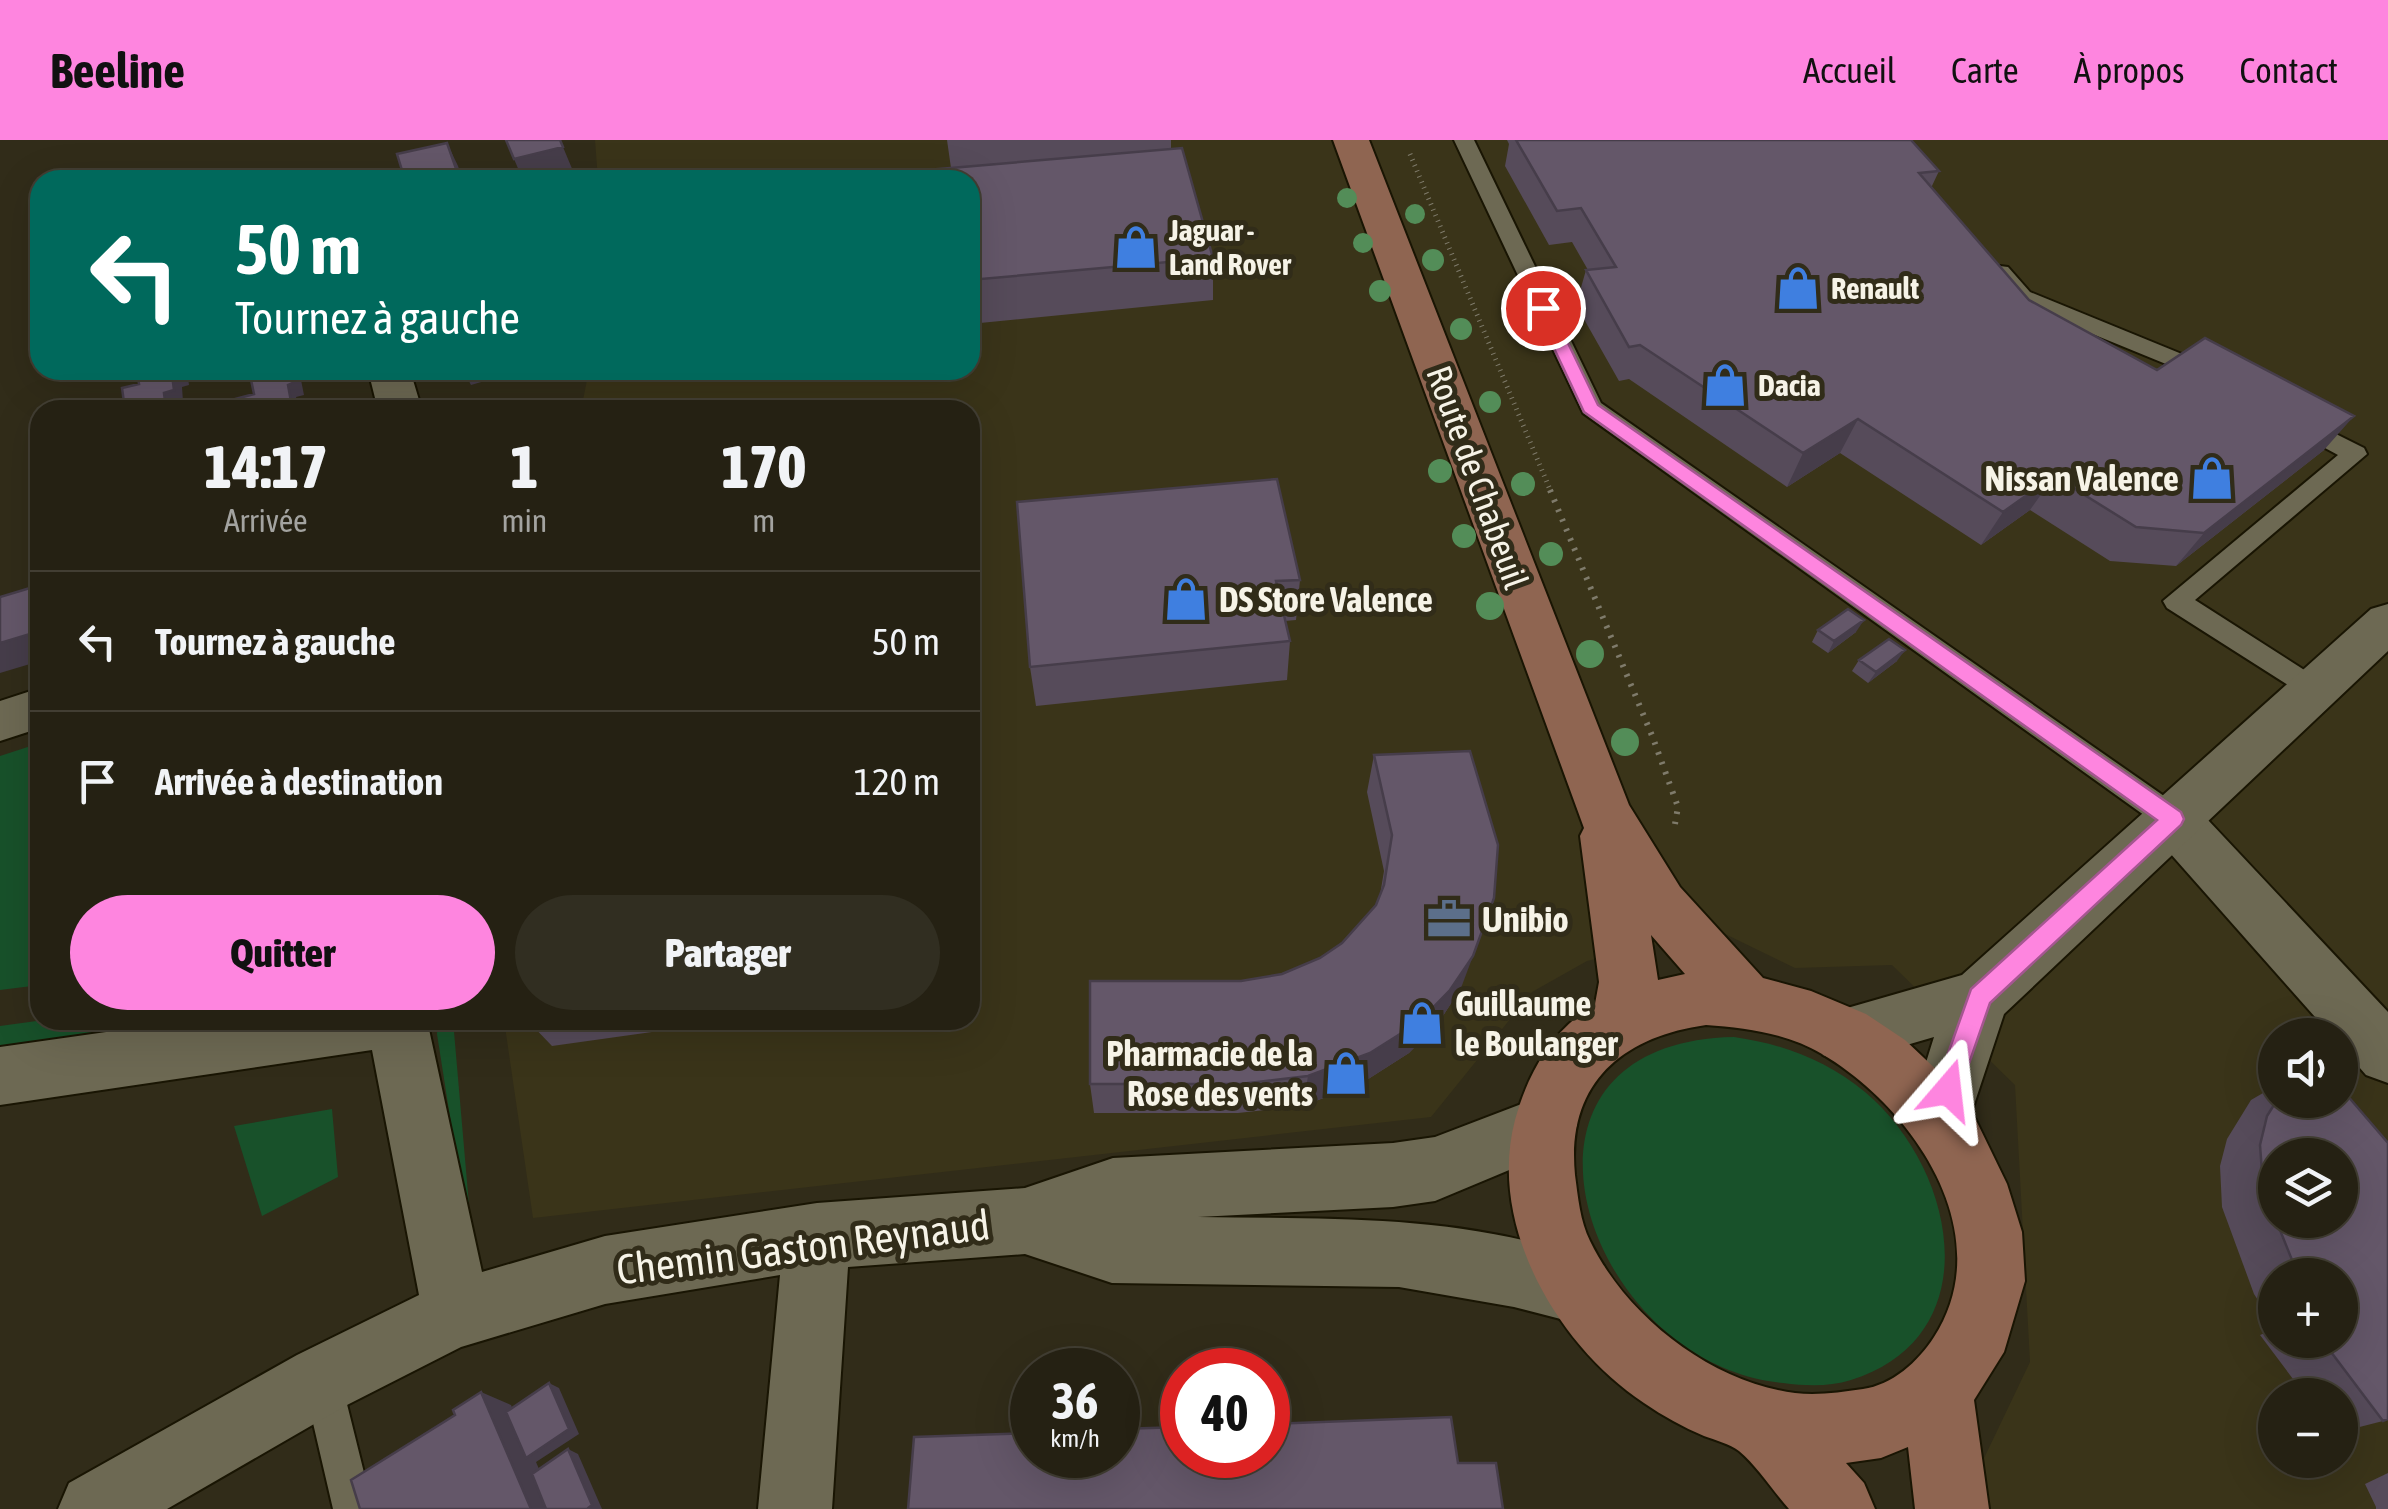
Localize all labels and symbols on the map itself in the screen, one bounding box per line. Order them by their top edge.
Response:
place label: Jaguar - Land Rover [1168,213,1292,281]
shop icon: Jaguar - Land Rover [1112,223,1160,271]
shop icon: Renault [1774,264,1822,312]
pin [1501,266,1586,351]
place label: Renault [1831,271,1920,305]
street label: Route de Chabeuil [1419,360,1537,594]
shop icon: Dacia [1701,361,1749,409]
place label: Dacia [1758,368,1821,402]
shop icon: Nissan Valence [2188,454,2236,502]
place label: Nissan Valence [1985,458,2179,498]
shop icon: DS Store Valence [1162,575,1210,623]
place label: DS Store Valence [1219,579,1433,619]
office icon: Unibio [1425,895,1473,943]
place label: Unibio [1482,899,1569,939]
place label: Guillaume le Boulanger [1455,983,1618,1063]
shop icon: Guillaume le Boulanger [1398,999,1446,1047]
place label: Pharmacie de la Rose des vents [1106,1033,1313,1113]
position arrow [1896,1038,2000,1142]
shop icon: Pharmacie de la Rose des vents [1322,1049,1370,1097]
street label: Chemin Gaston Reynaud [614,1200,992,1294]
speed limit sign: 40 [1160,1348,1290,1478]

